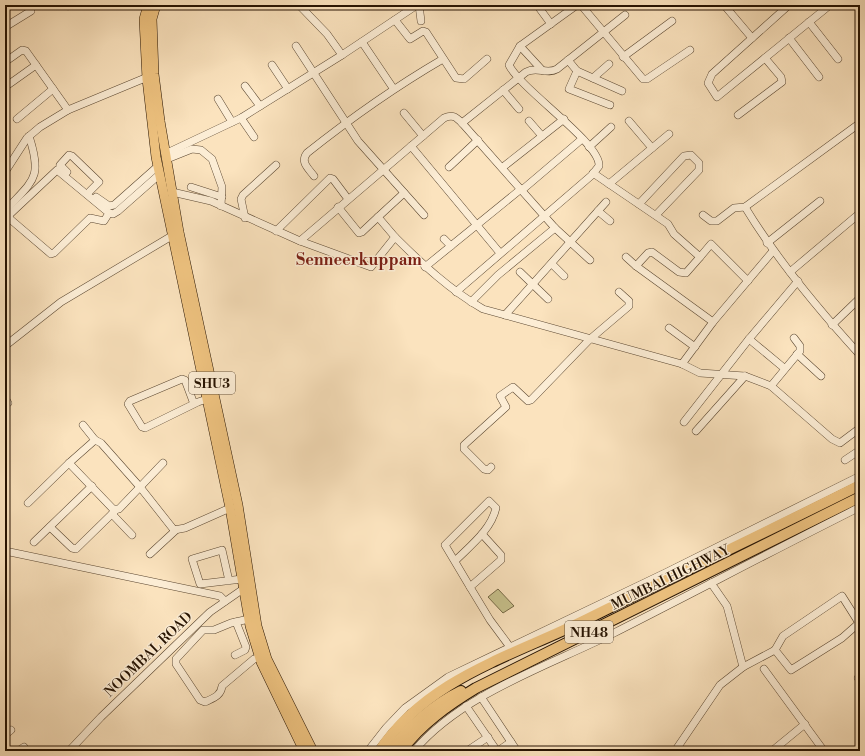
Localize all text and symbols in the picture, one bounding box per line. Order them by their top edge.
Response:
district label: Senneerkuppam [296,250,422,270]
road number: SHU3 [189,372,235,394]
street label: MUMBAI HIGHWAY [608,541,734,615]
street label: NOOMBAL ROAD [101,608,197,701]
road number: NH48 [565,621,613,643]

